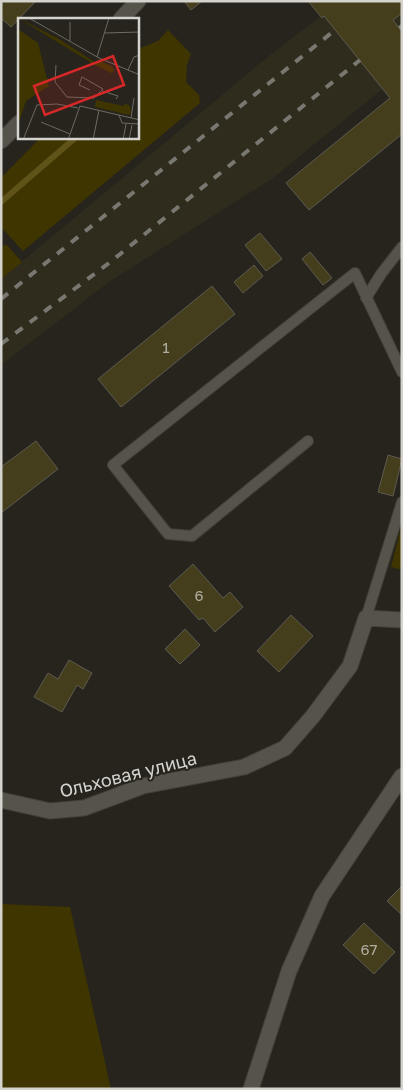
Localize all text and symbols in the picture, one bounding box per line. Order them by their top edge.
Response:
inset map [18,18,139,139]
house number: 1 [162,338,170,356]
house number: 6 [194,586,204,604]
street label: Ольховая улица [57,746,199,802]
house number: 67 [360,940,378,958]

